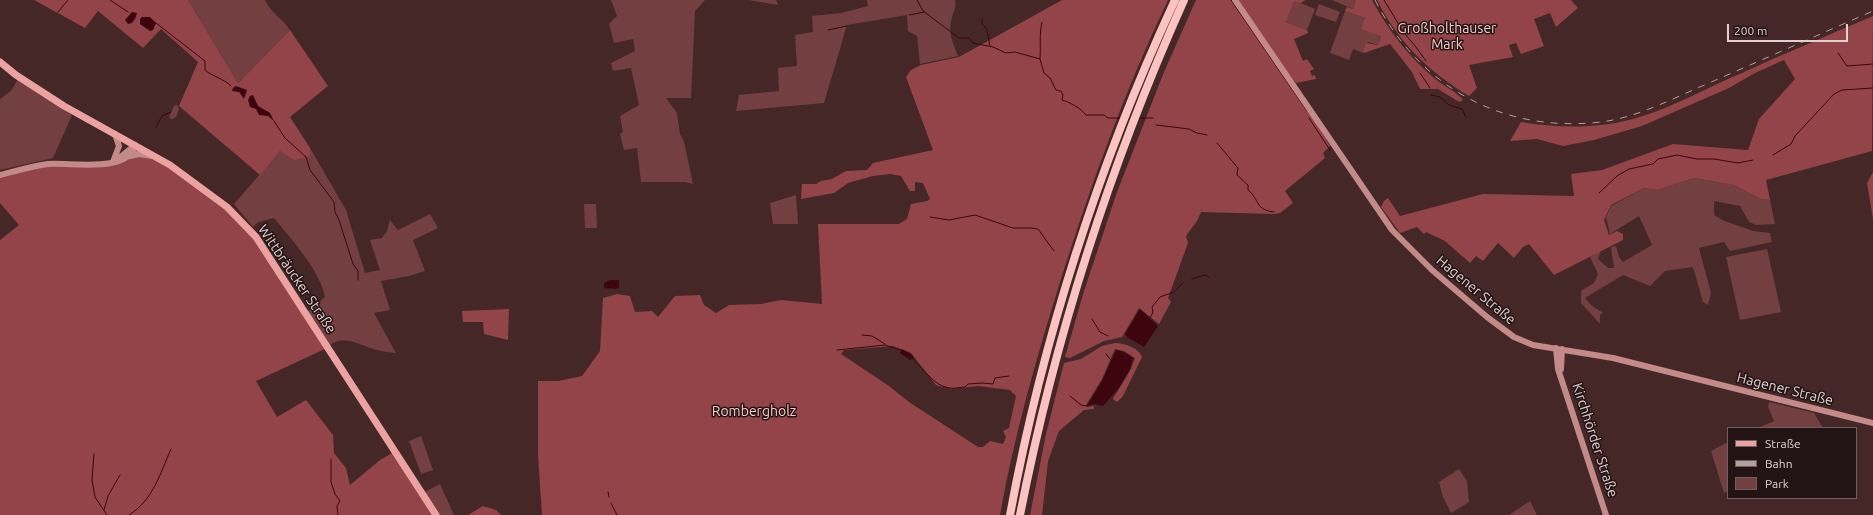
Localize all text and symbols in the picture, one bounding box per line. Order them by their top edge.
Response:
scale bar [1729,16,1850,42]
park label: Großholthauser Mark [1398,20,1496,52]
text: 200 m [1734,24,1767,37]
street label: Wittbräucker Straße [254,221,340,337]
street label: Hagener Straße [1433,252,1519,328]
street label: Hagener Straße [1735,369,1835,409]
street label: Kirchhörder Straße [1569,381,1621,499]
park label: Rombergholz [712,403,796,419]
legend [1727,427,1857,499]
text: Straße [1765,437,1801,450]
text: Bahn [1765,457,1793,470]
text: Park [1765,477,1789,490]

